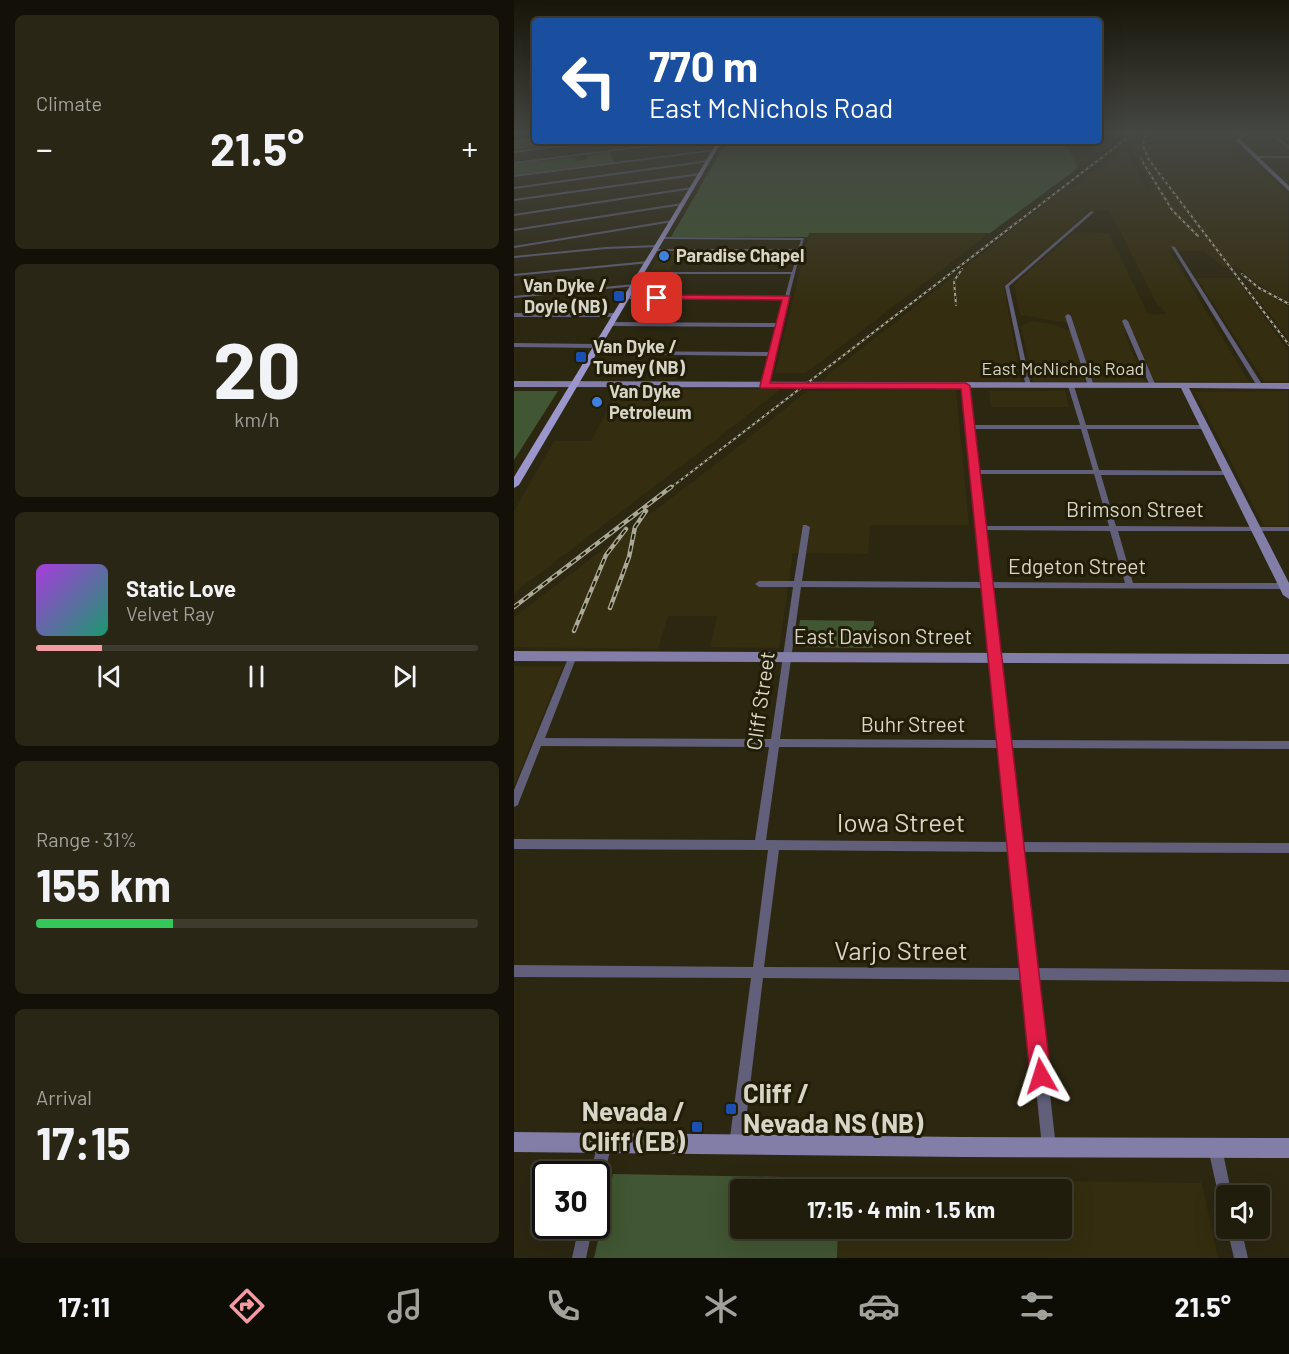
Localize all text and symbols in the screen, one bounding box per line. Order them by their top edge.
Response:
text: 770 m [649,40,758,90]
icon: left [550,42,628,120]
text: Climate [36,91,102,115]
text: East McNichols Road [649,91,893,123]
text: 21.5° [210,121,304,175]
text: − [36,128,53,168]
text: + [462,128,478,168]
place label: Paradise Chapel [676,244,804,266]
marker: Paradise Chapel [657,249,671,263]
pin [631,272,682,323]
place label: Van Dyke / Doyle (NB) [523,274,608,317]
icon: arrive [640,281,673,314]
marker: Van Dyke / Doyle (NB) [612,289,626,303]
text: 20 [213,321,301,415]
place label: Van Dyke / Tumey (NB) [593,335,686,378]
marker: Van Dyke / Tumey (NB) [574,350,588,364]
street label: East McNichols Road [982,357,1144,379]
place label: Van Dyke Petroleum [609,380,691,423]
marker: Van Dyke Petroleum [590,395,604,409]
text: km/h [234,407,280,431]
street label: Brimson Street [1066,496,1204,521]
street label: Edgeton Street [1008,553,1146,578]
text: Static Love [126,575,236,601]
text: Velvet Ray [126,601,215,625]
street label: East Davison Street [794,623,972,648]
street label: Cliff Street [740,650,779,752]
icon: previous [93,660,126,693]
icon: pause [240,660,273,693]
icon: next [388,660,421,693]
street label: Buhr Street [861,711,965,736]
street label: Iowa Street [837,806,965,837]
text: Range · 31% [36,827,137,851]
text: 155 km [36,857,171,911]
street label: Varjo Street [834,934,968,965]
position arrow [1009,1044,1073,1108]
place label: Cliff / Nevada NS (NB) [743,1077,924,1138]
text: Arrival [36,1085,92,1109]
place label: Nevada / Cliff (EB) [582,1095,686,1156]
marker: Cliff / Nevada NS (NB) [724,1102,738,1116]
text: 17:15 [36,1115,131,1169]
marker: Nevada / Cliff (EB) [690,1120,704,1134]
speed limit sign: 30 [532,1161,610,1239]
map controls [1216,1185,1270,1239]
button: sound [1216,1185,1270,1239]
text: 17:15 · 4 min · 1.5 km [807,1196,995,1222]
icon: directions [226,1285,268,1327]
icon: music [384,1285,426,1327]
icon: phone [542,1285,584,1327]
icon: climate [700,1285,742,1327]
icon: car [858,1285,900,1327]
icon: filters [1016,1285,1058,1327]
text: 17:11 [58,1290,110,1322]
text: 21.5° [1174,1290,1231,1322]

